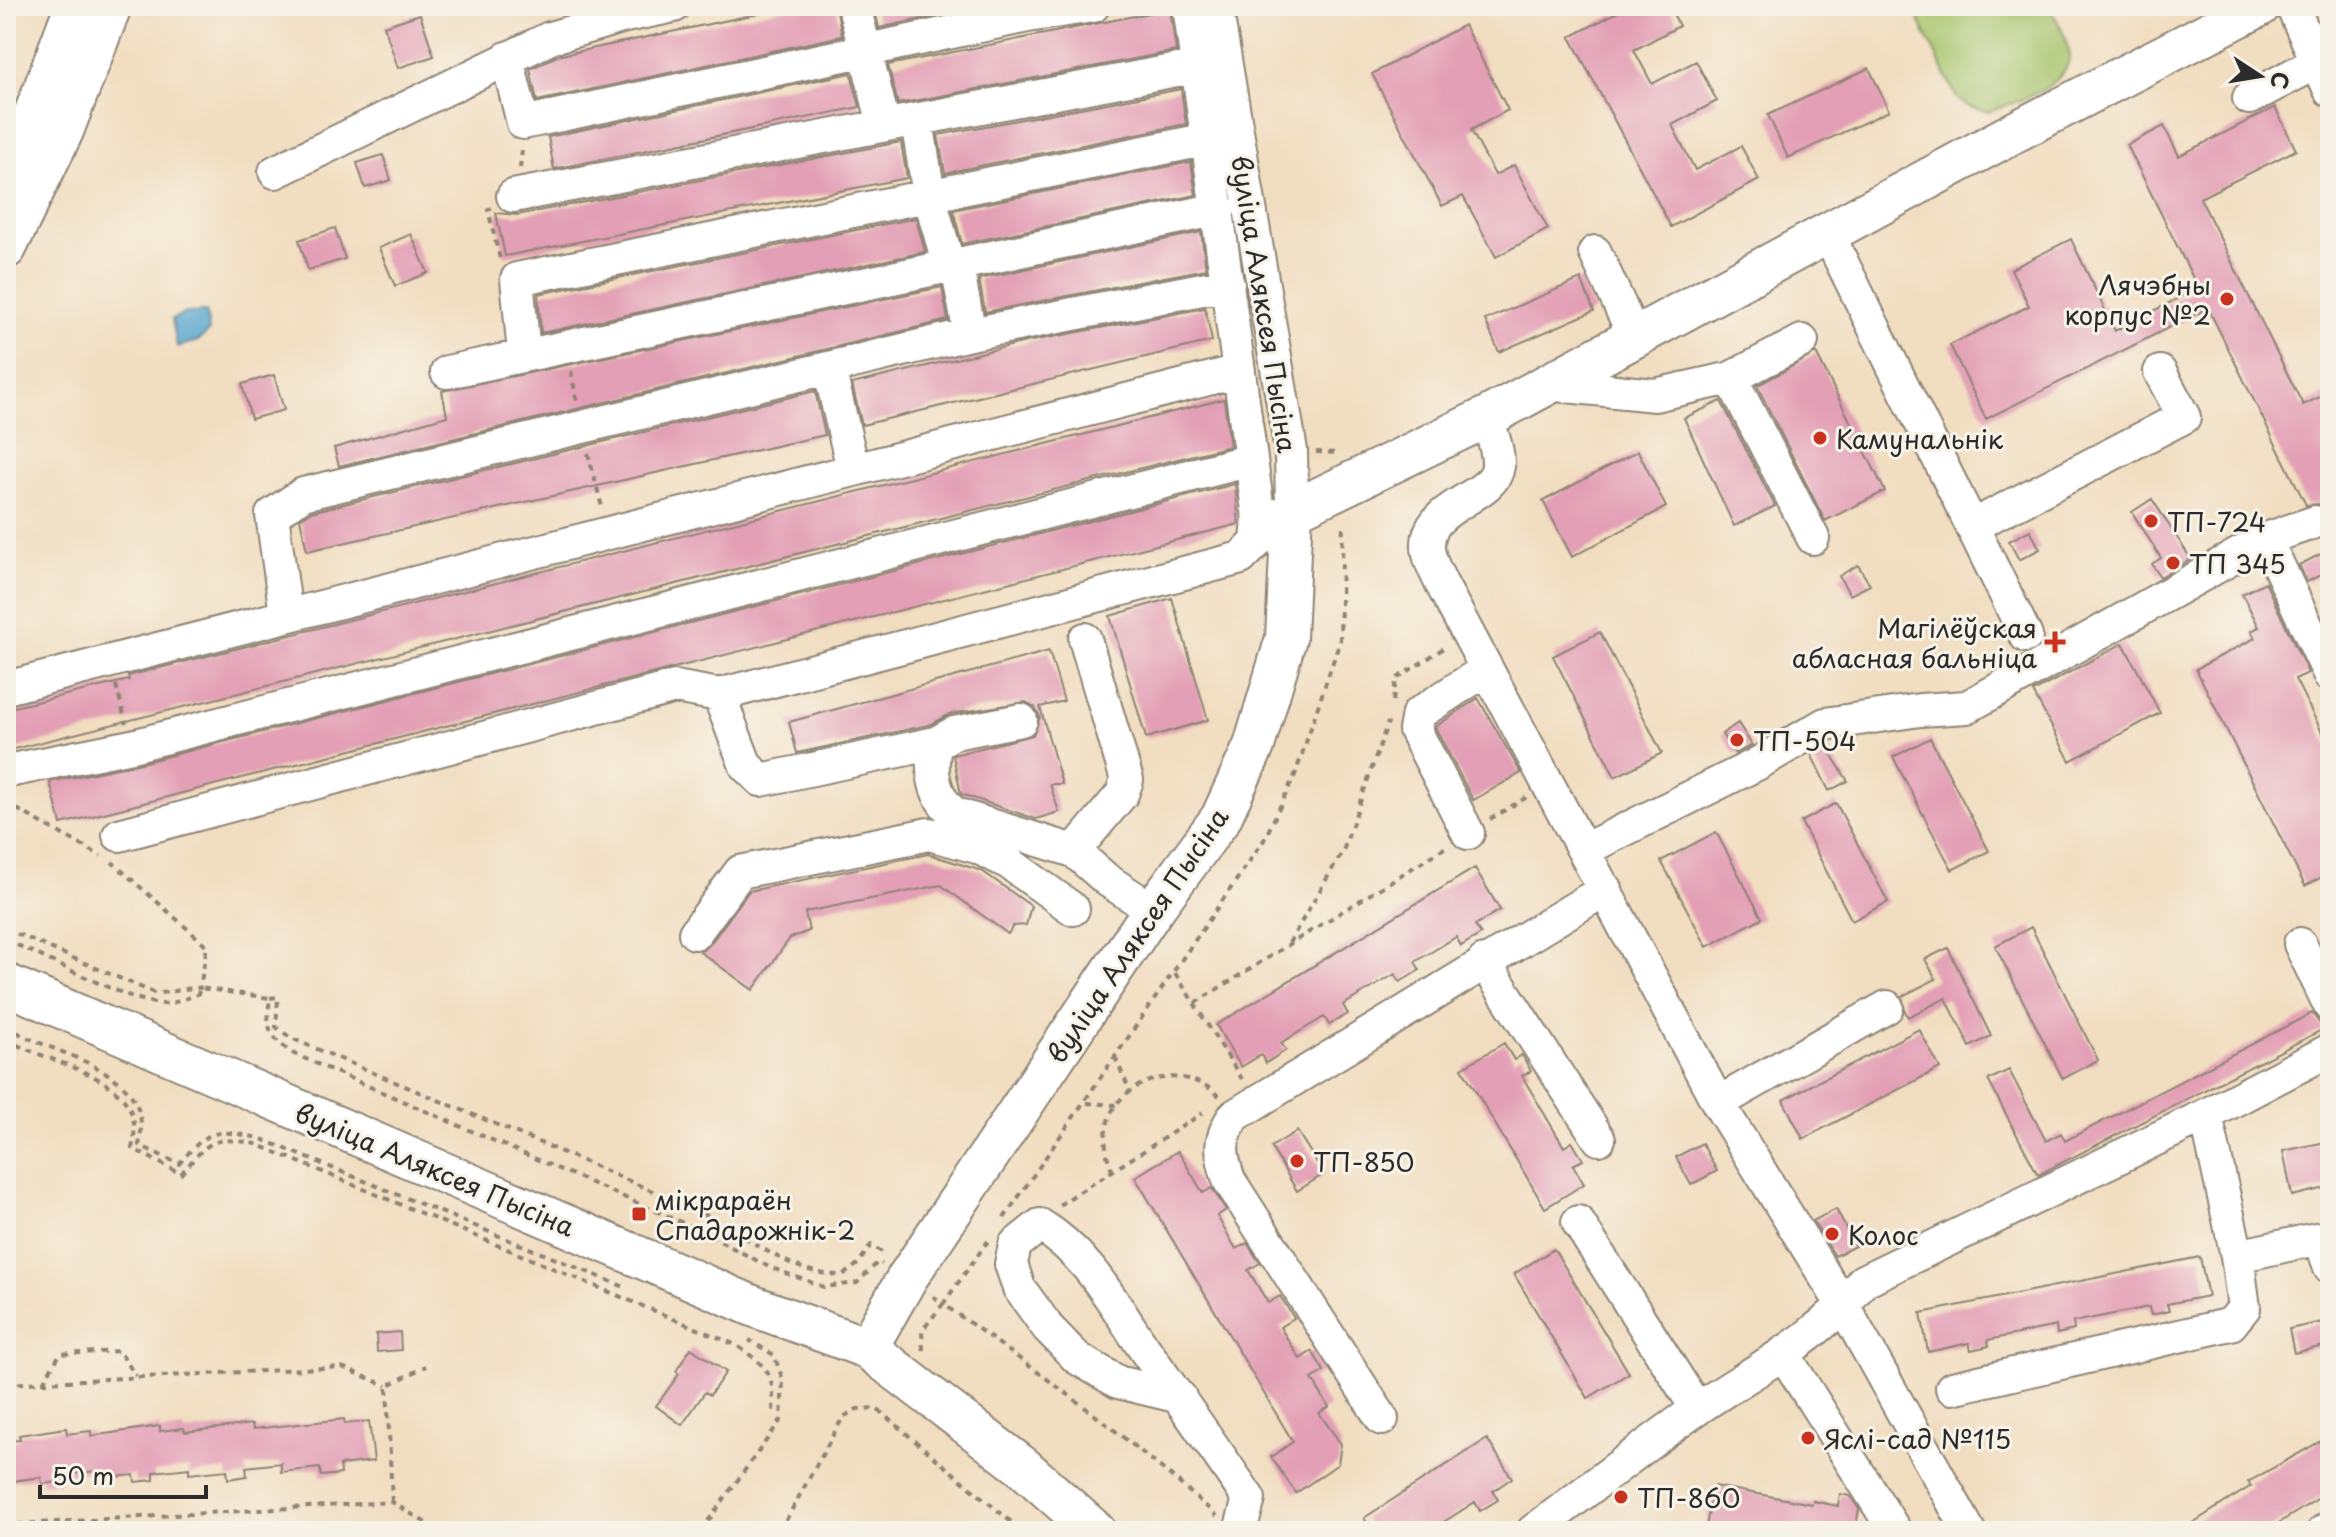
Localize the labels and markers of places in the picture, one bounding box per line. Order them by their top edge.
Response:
place label: Лячэбны корпус №2 [2064,265,2211,334]
marker: Лячэбны корпус №2 [2218,290,2236,308]
place label: Камунальнік [1836,419,2004,458]
marker: Камунальнік [1811,429,1829,447]
place label: ТП-724 [2167,502,2266,541]
marker: ТП-724 [2142,512,2160,530]
place label: ТП 345 [2189,544,2286,583]
marker: ТП 345 [2164,554,2182,572]
place label: Магілёўская абласная бальніца [1792,608,2037,677]
marker: Магілёўская абласная бальніца [2044,631,2066,653]
place label: ТП-504 [1753,721,1856,760]
marker: ТП-504 [1728,731,1746,749]
place label: ТП-850 [1313,1142,1415,1181]
marker: ТП-850 [1288,1152,1306,1170]
place label: мікрараён Спадарожнік-2 [655,1180,855,1249]
marker: мікрараён Спадарожнік-2 [630,1205,648,1223]
place label: Колос [1848,1215,1919,1254]
marker: Колос [1823,1225,1841,1243]
place label: Яслі-сад №115 [1824,1419,2011,1458]
marker: Яслі-сад №115 [1799,1429,1817,1447]
place label: ТП-860 [1637,1478,1740,1517]
marker: ТП-860 [1612,1488,1630,1506]

